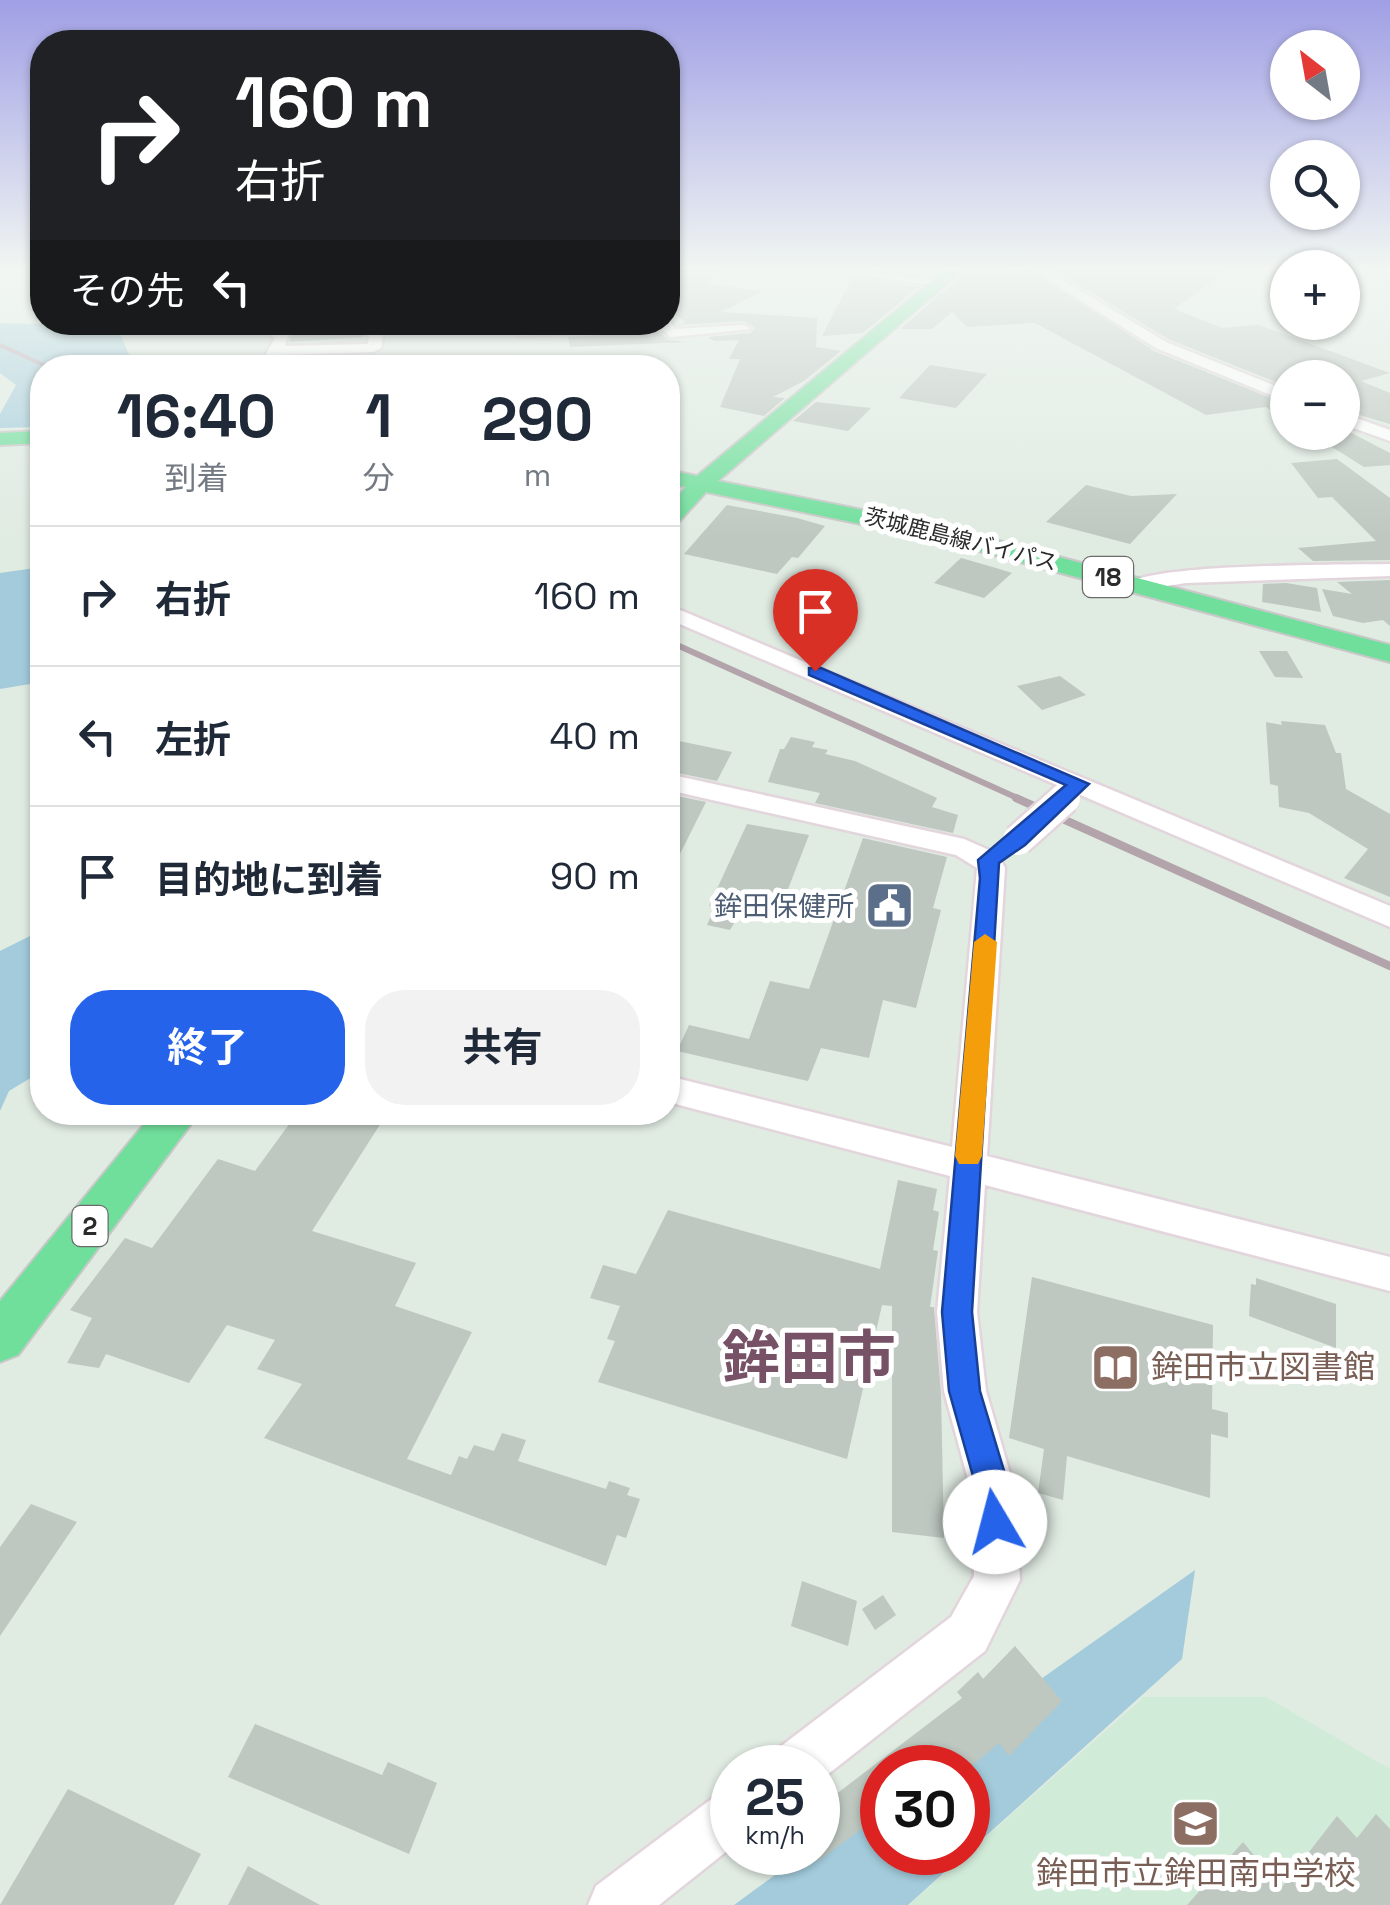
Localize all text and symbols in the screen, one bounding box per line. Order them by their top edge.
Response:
north arrow [1270,30,1360,120]
map controls [1270,30,1360,450]
text: 160 m [235,58,433,147]
icon: right [70,70,200,200]
button: search [1270,140,1360,230]
text: 右折 [235,153,325,210]
button: + [1270,250,1360,340]
icon: left [204,260,259,315]
text: その先 [70,267,184,315]
button: − [1270,360,1360,450]
text: 16:40 [117,378,276,455]
text: 1 [365,378,392,455]
text: 290 [482,381,593,458]
text: m [524,455,551,495]
text: 到着 [164,458,228,498]
text: 分 [363,458,395,498]
street label: 茨城鹿島線バイパス [862,502,1060,576]
road number: 18 [1083,557,1133,597]
icon: right [70,569,125,624]
pin [773,569,858,672]
text: 160 m [534,572,640,620]
text: 右折 [155,576,231,624]
icon: arrive [788,584,843,639]
icon: left [70,709,125,764]
text: 40 m [549,712,640,760]
text: 左折 [155,716,231,764]
icon: arrive [70,849,125,904]
text: 90 m [550,852,640,900]
text: 目的地に到着 [155,856,383,904]
public building icon: 鉾田保健所 [863,880,915,932]
place label: 鉾田保健所 [714,888,854,924]
button: 終了 [70,990,345,1105]
button: 共有 [365,990,640,1105]
road number: 2 [72,1206,108,1246]
district label: 鉾田市 [722,1321,896,1395]
library icon: 鉾田市立図書館 [1090,1341,1142,1393]
place label: 鉾田市立図書館 [1151,1347,1375,1387]
position arrow [943,1470,1047,1574]
speed limit sign: 30 [860,1745,990,1875]
text: 25 [745,1766,805,1830]
school or university icon: 鉾田市立鉾田南中学校 [1170,1797,1222,1849]
text: km/h [745,1819,805,1851]
place label: 鉾田市立鉾田南中学校 [1036,1853,1356,1893]

